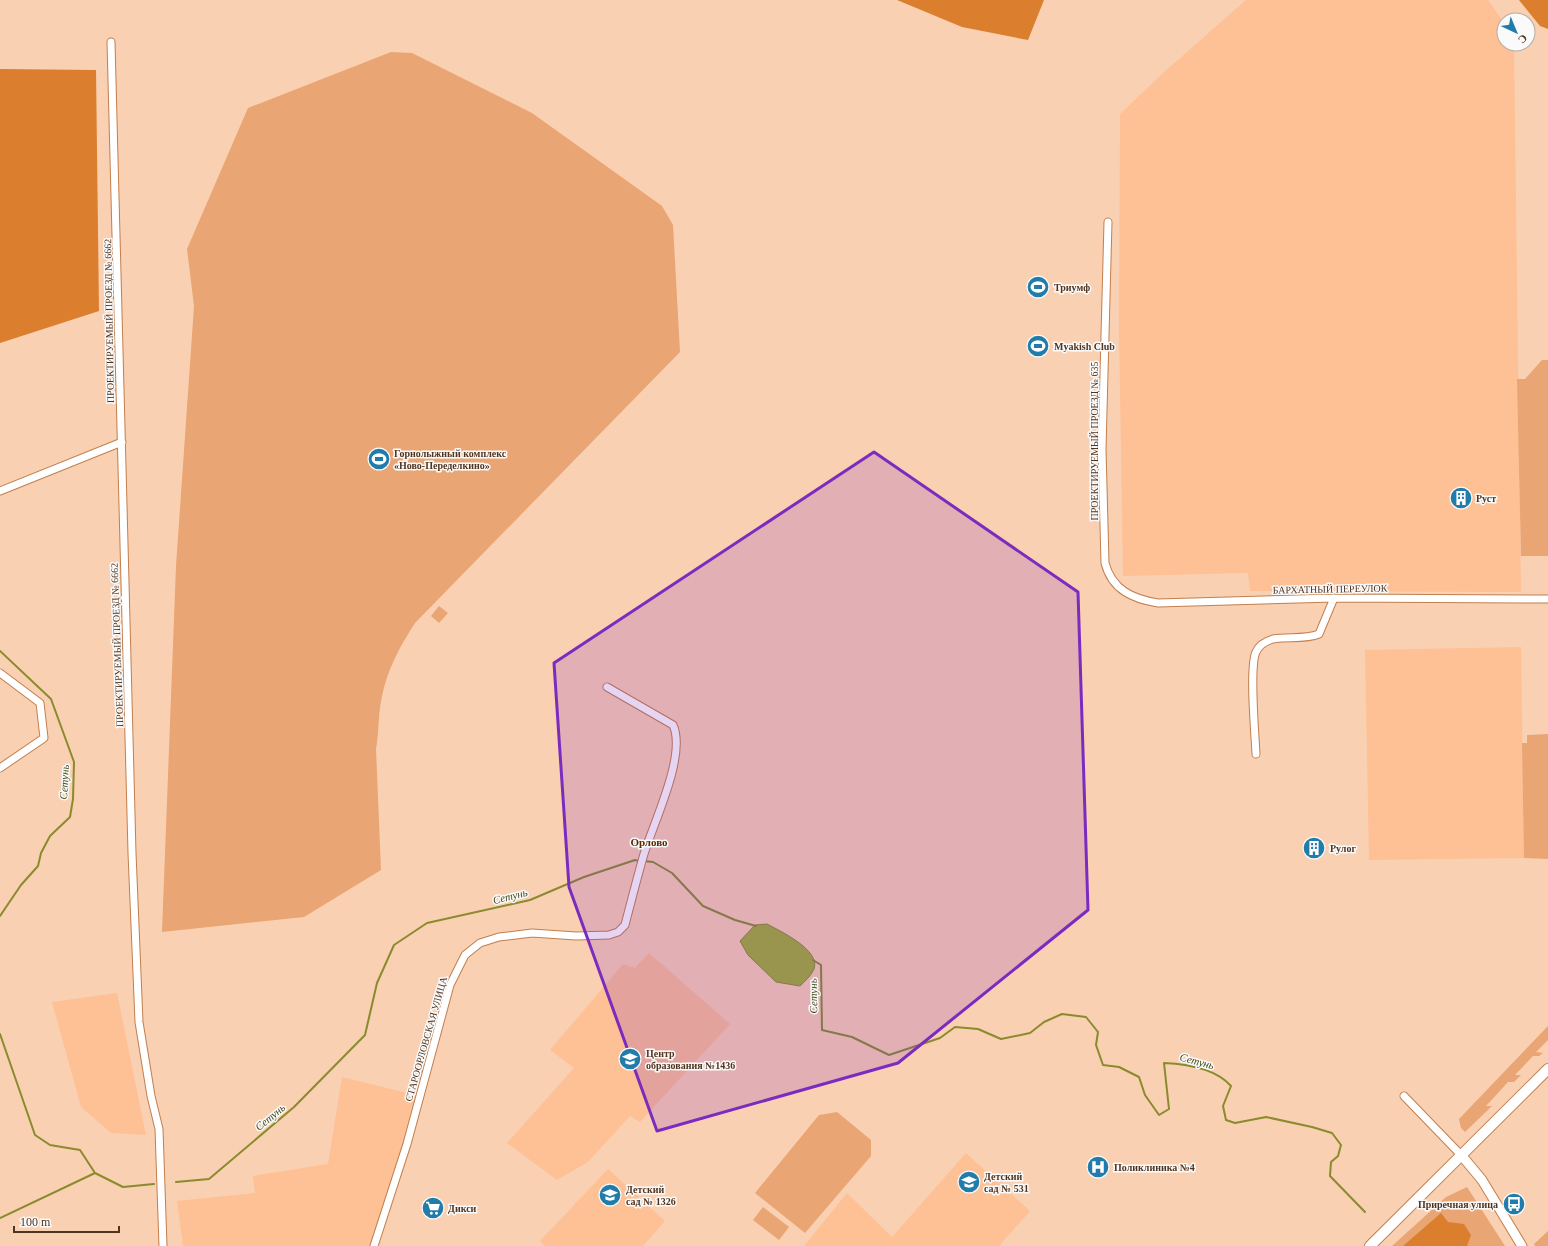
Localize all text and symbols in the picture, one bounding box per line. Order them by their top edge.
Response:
north arrow [1496,12,1536,52]
text: С [1516,32,1530,46]
street label: ПРОЕКТИРУЕМЫЙ ПРОЕЗД № 6662 [102,239,116,403]
sports icon: Триумф [1025,274,1051,300]
place label: Триумф [1054,282,1090,293]
sports icon: Myakish Club [1025,333,1051,359]
place label: Myakish Club [1054,341,1115,352]
street label: ПРОЕКТИРУЕМЫЙ ПРОЕЗД № 635 [1089,361,1100,521]
sports icon: Горнолыжный комплекс «Ново-Переделкино» [366,446,392,472]
place label: Горнолыжный комплекс «Ново-Переделкино» [394,448,507,471]
building icon: Руст [1448,485,1474,511]
place label: Руст [1476,493,1496,504]
street label: ПРОЕКТИРУЕМЫЙ ПРОЕЗД № 6662 [109,563,125,727]
street label: БАРХАТНЫЙ ПЕРЕУЛОК [1273,582,1388,595]
water label: Сетунь [57,764,71,800]
building icon: Рулог [1301,835,1327,861]
district label: Орлово [630,836,668,848]
place label: Рулог [1330,843,1356,854]
water label: Сетунь [491,886,529,906]
street label: СТАРООРЛОВСКАЯ УЛИЦА [403,975,449,1103]
water label: Сетунь [807,978,819,1014]
school or university icon: Центр образования №1436 [617,1046,643,1072]
place label: Центр образования №1436 [646,1048,735,1071]
water label: Сетунь [1178,1051,1216,1071]
water label: Сетунь [253,1101,287,1133]
hospital icon: Поликлиника №4 [1085,1154,1111,1180]
place label: Поликлиника №4 [1114,1162,1195,1173]
school or university icon: Детский сад № 531 [956,1169,982,1195]
place label: Детский сад № 531 [984,1171,1029,1194]
school or university icon: Детский сад № 1326 [597,1182,623,1208]
place label: Детский сад № 1326 [626,1184,676,1207]
bus stop icon: Приречная улица [1501,1191,1527,1217]
supermarket icon: Дикси [420,1195,446,1221]
place label: Приречная улица [1418,1199,1498,1210]
place label: Дикси [448,1203,477,1214]
scale bar [14,1208,119,1234]
text: 100 m [20,1215,51,1229]

